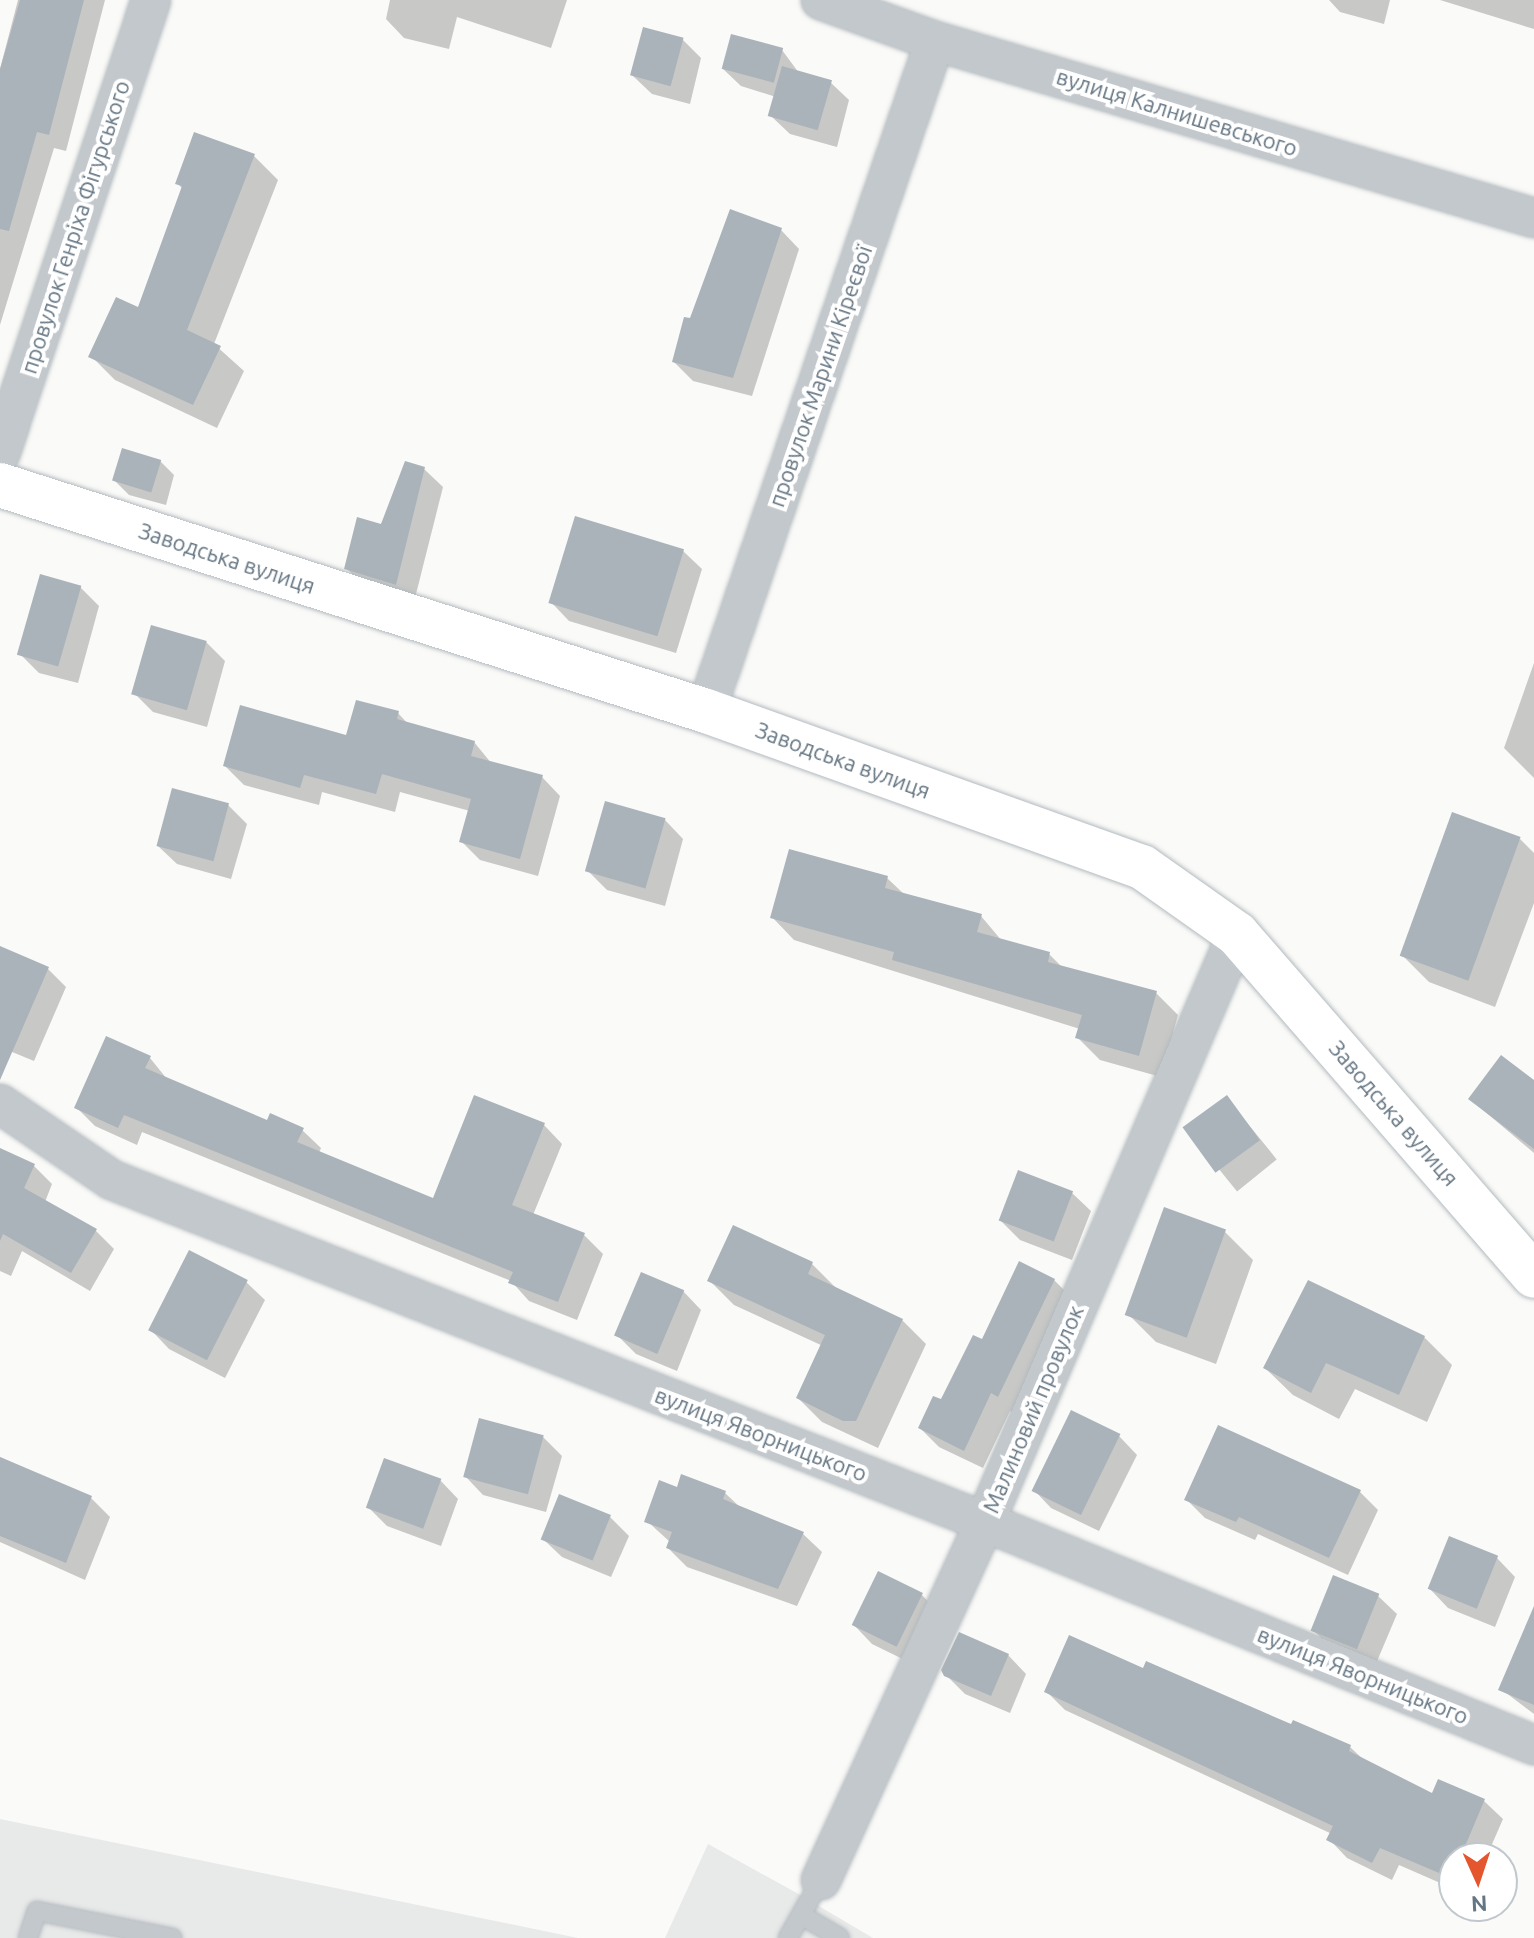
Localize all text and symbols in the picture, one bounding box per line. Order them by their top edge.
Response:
street label: вулиця Калнишевського [1053,63,1301,161]
street label: провулок Генріха Фігурського [15,77,135,377]
street label: провулок Марини Кіреєвої [763,242,877,510]
street label: Заводська вулиця [136,517,318,599]
street label: Заводська вулиця [752,716,934,804]
street label: Заводська вулиця [1324,1035,1464,1191]
street label: Малиновий провулок [977,1301,1089,1517]
street label: вулиця Яворницького [651,1381,871,1487]
street label: вулиця Яворницького [1254,1621,1472,1729]
north arrow [1438,1842,1518,1922]
text: N [1470,1892,1488,1917]

